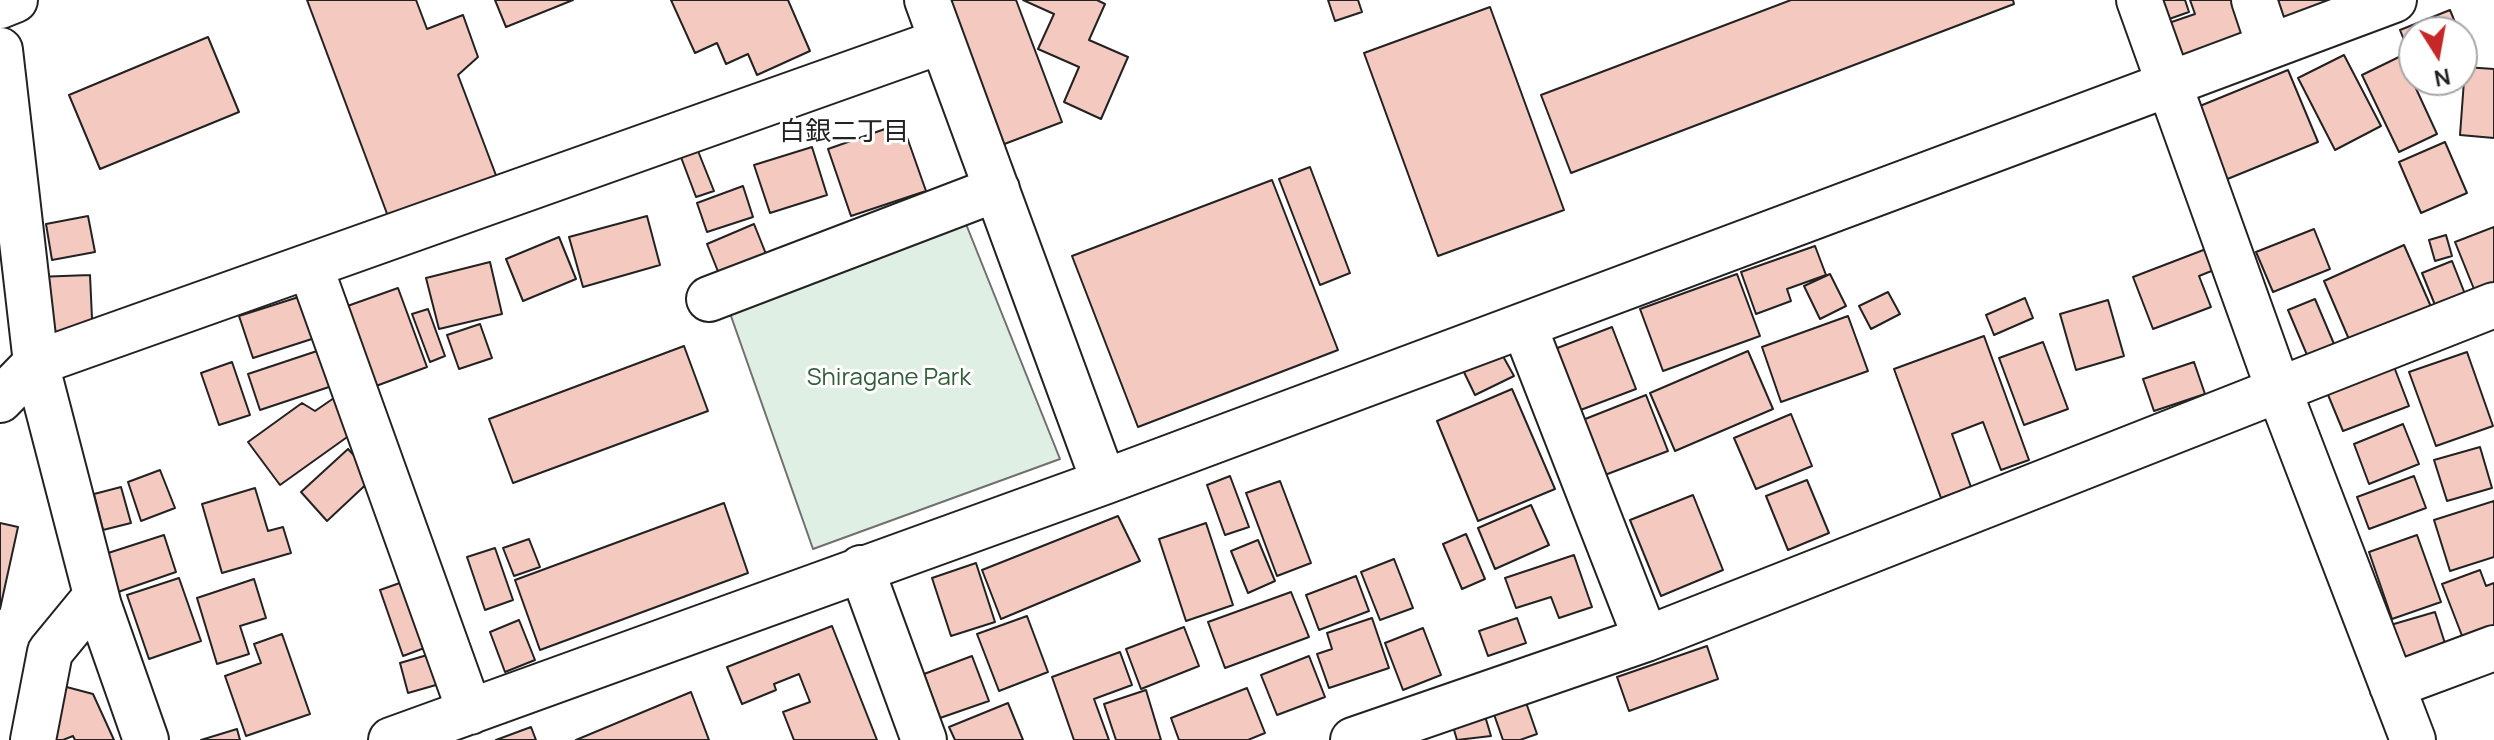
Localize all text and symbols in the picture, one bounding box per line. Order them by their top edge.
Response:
north arrow [2398,16,2478,96]
text: N [2432,61,2453,94]
district label: 白銀二丁目 [779,117,909,149]
park label: Shiragane Park [807,364,971,392]

